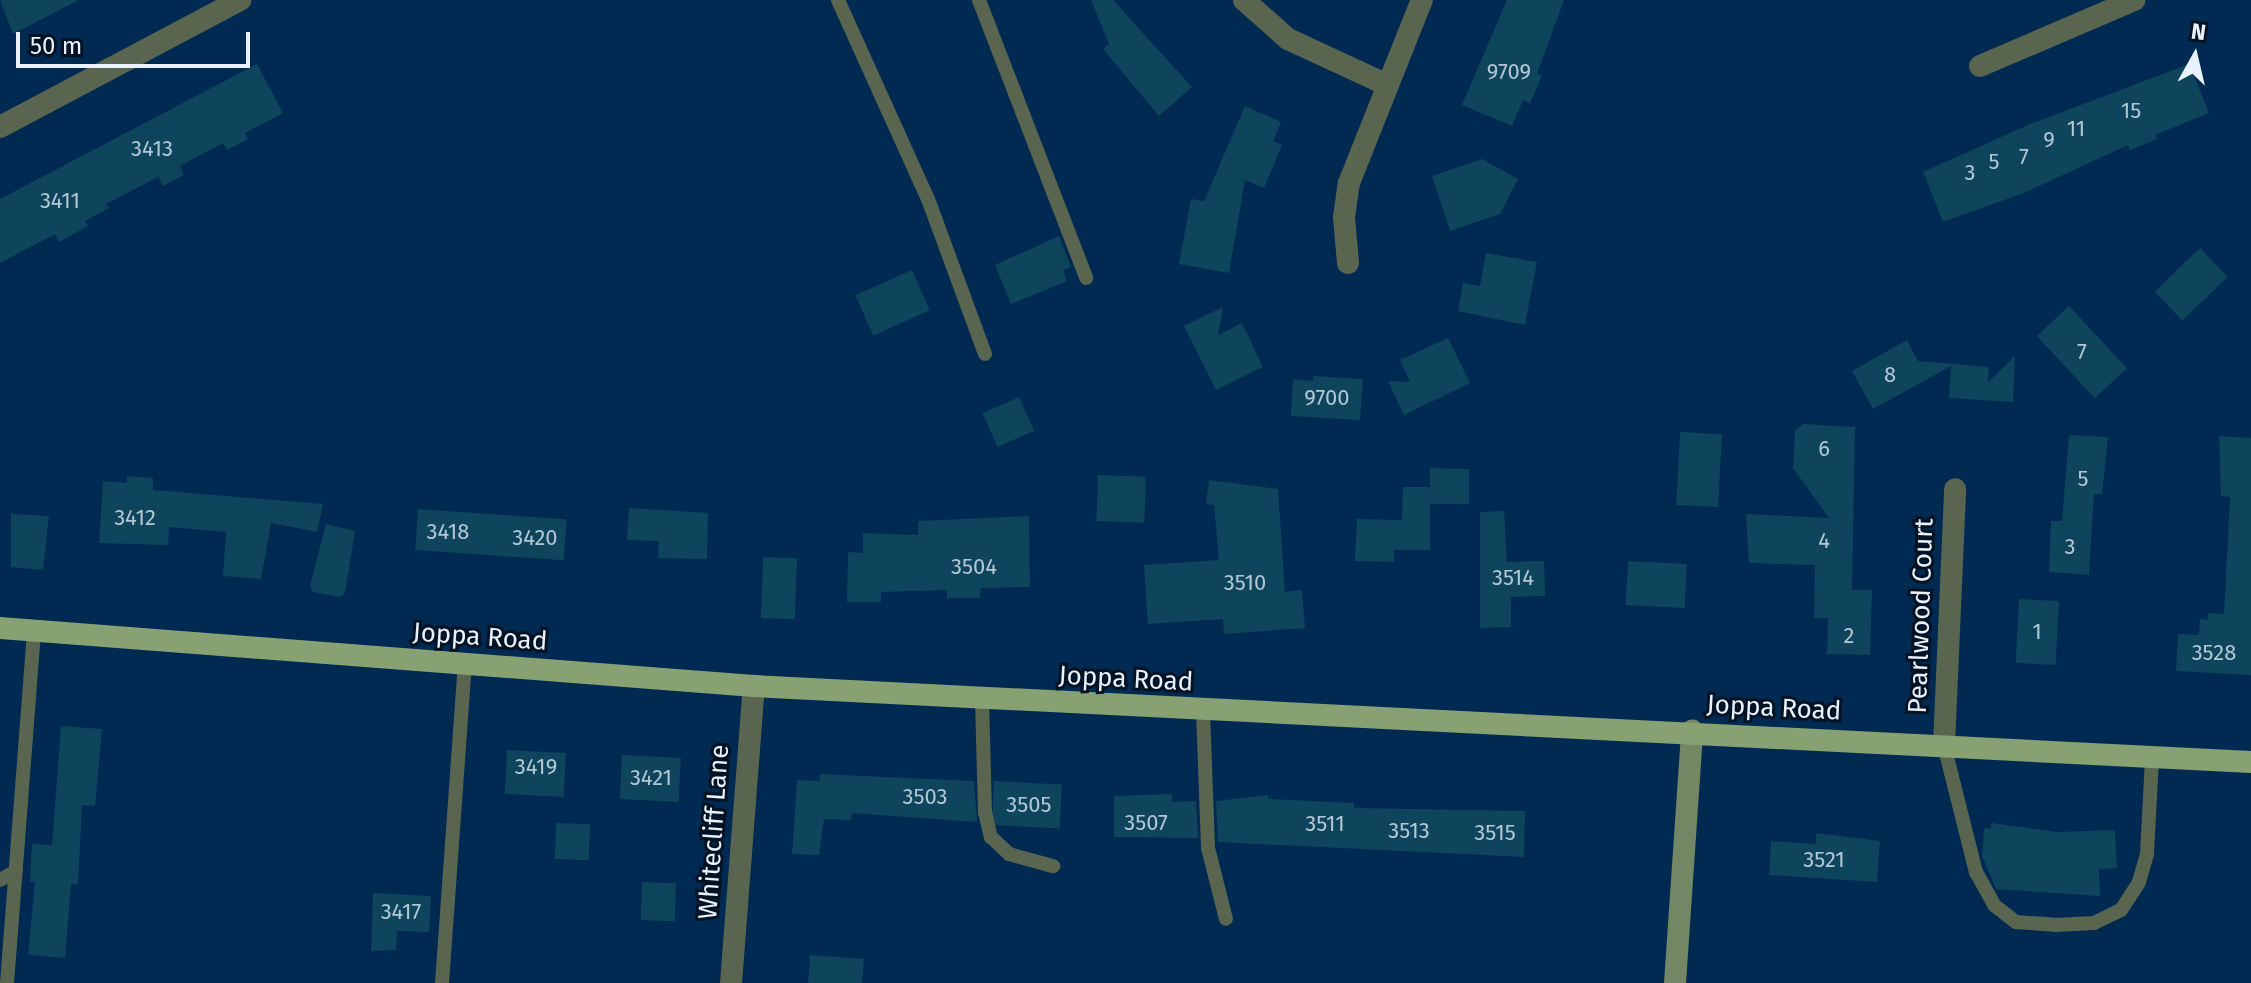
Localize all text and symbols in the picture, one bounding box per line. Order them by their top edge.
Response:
scale bar [20,16,254,66]
north arrow [2155,16,2235,96]
text: N [2189,17,2208,46]
text: 50 m [30,32,82,60]
house number: 9709 [1487,59,1531,85]
house number: 15 [2121,98,2141,124]
house number: 11 [2067,116,2085,142]
house number: 9 [2043,127,2055,153]
house number: 3413 [131,136,173,162]
house number: 7 [2019,144,2029,170]
house number: 5 [1988,149,2000,175]
house number: 3 [1965,160,1975,186]
house number: 3411 [40,188,80,214]
house number: 7 [2077,339,2087,365]
house number: 8 [1884,362,1896,388]
house number: 9700 [1304,385,1350,411]
house number: 6 [1818,436,1830,462]
house number: 5 [2077,466,2089,492]
house number: 3412 [114,505,156,531]
street label: Pearlwood Court [1902,518,1940,714]
house number: 3418 [427,519,469,545]
house number: 3420 [512,525,558,551]
house number: 4 [1818,528,1830,554]
house number: 3 [2065,534,2075,560]
house number: 3504 [951,554,997,580]
house number: 3514 [1492,565,1534,591]
house number: 3510 [1224,570,1266,596]
street label: Joppa Road [412,617,548,657]
house number: 1 [2032,619,2042,645]
house number: 2 [1844,623,1854,649]
house number: 3528 [2192,640,2236,666]
street label: Joppa Road [1058,660,1194,698]
street label: Joppa Road [1706,689,1842,727]
street label: Whitecliff Lane [692,744,736,920]
house number: 3419 [515,754,557,780]
house number: 3421 [630,765,672,791]
house number: 3503 [902,784,948,810]
house number: 3505 [1006,792,1052,818]
house number: 3507 [1124,810,1168,836]
house number: 3511 [1305,811,1345,837]
house number: 3513 [1388,818,1430,844]
house number: 3515 [1474,820,1516,846]
house number: 3521 [1803,847,1845,873]
house number: 3417 [381,899,421,925]

